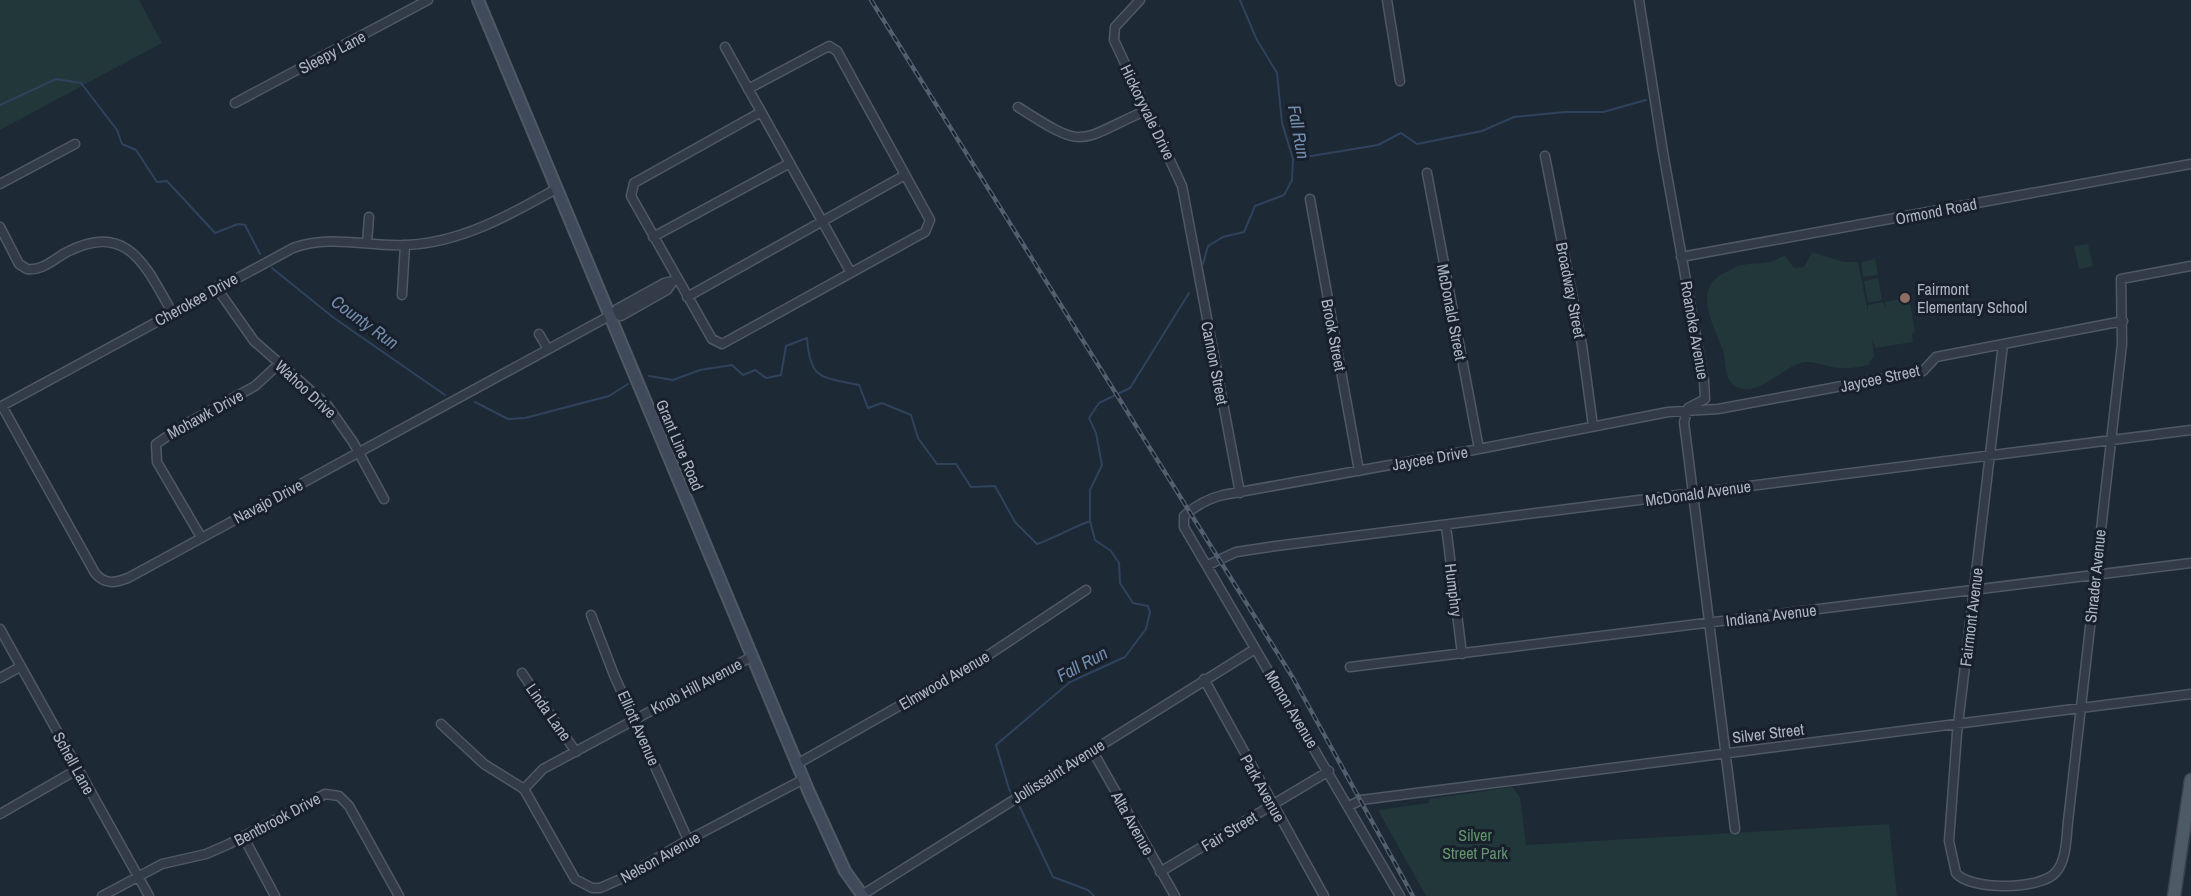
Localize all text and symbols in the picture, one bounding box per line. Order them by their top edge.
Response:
street label: Sleepy Lane [295,25,369,79]
street label: Hickoryvale Drive [1115,61,1181,163]
water label: Fall Run [1282,103,1316,161]
street label: Ormond Road [1893,192,1979,230]
street label: Broadway Street [1551,240,1591,340]
street label: McDonald Street [1432,262,1472,362]
street label: Cherokee Drive [150,267,242,331]
place label: Fairmont Elementary School [1917,278,2027,318]
street label: Roanoke Avenue [1676,279,1714,381]
water label: County Run [326,289,404,355]
marker: Fairmont Elementary School [1898,291,1912,305]
street label: Brook Street [1316,297,1352,373]
street label: Cannon Street [1196,319,1234,407]
street label: Wahoo Drive [271,355,341,423]
street label: Jaycee Street [1838,359,1922,397]
street label: Mohawk Drive [163,384,247,444]
street label: Grant Line Road [651,396,709,494]
street label: Jaycee Drive [1390,441,1470,475]
street label: Navajo Drive [229,473,307,529]
street label: McDonald Avenue [1644,475,1752,511]
street label: Shrader Avenue [2079,528,2111,624]
street label: Humphry [1440,562,1468,618]
street label: Fairmont Avenue [1954,566,1988,668]
street label: Indiana Avenue [1725,599,1817,631]
water label: Fall Run [1052,640,1112,688]
street label: Elmwood Avenue [895,645,993,715]
street label: Knob Hill Avenue [646,653,746,719]
street label: Monon Avenue [1260,666,1324,752]
street label: Linda Lane [521,679,577,745]
street label: Elliott Avenue [613,687,665,769]
street label: Silver Street [1731,718,1806,748]
street label: Schell Lane [48,728,100,798]
street label: Jollissaint Avenue [1007,734,1109,808]
street label: Park Avenue [1235,750,1291,826]
street label: Alta Avenue [1106,786,1160,859]
street label: Bentbrook Drive [230,787,324,851]
street label: Fair Street [1197,806,1261,856]
park label: Silver Street Park [1442,824,1508,864]
street label: Nelson Avenue [616,826,704,888]

